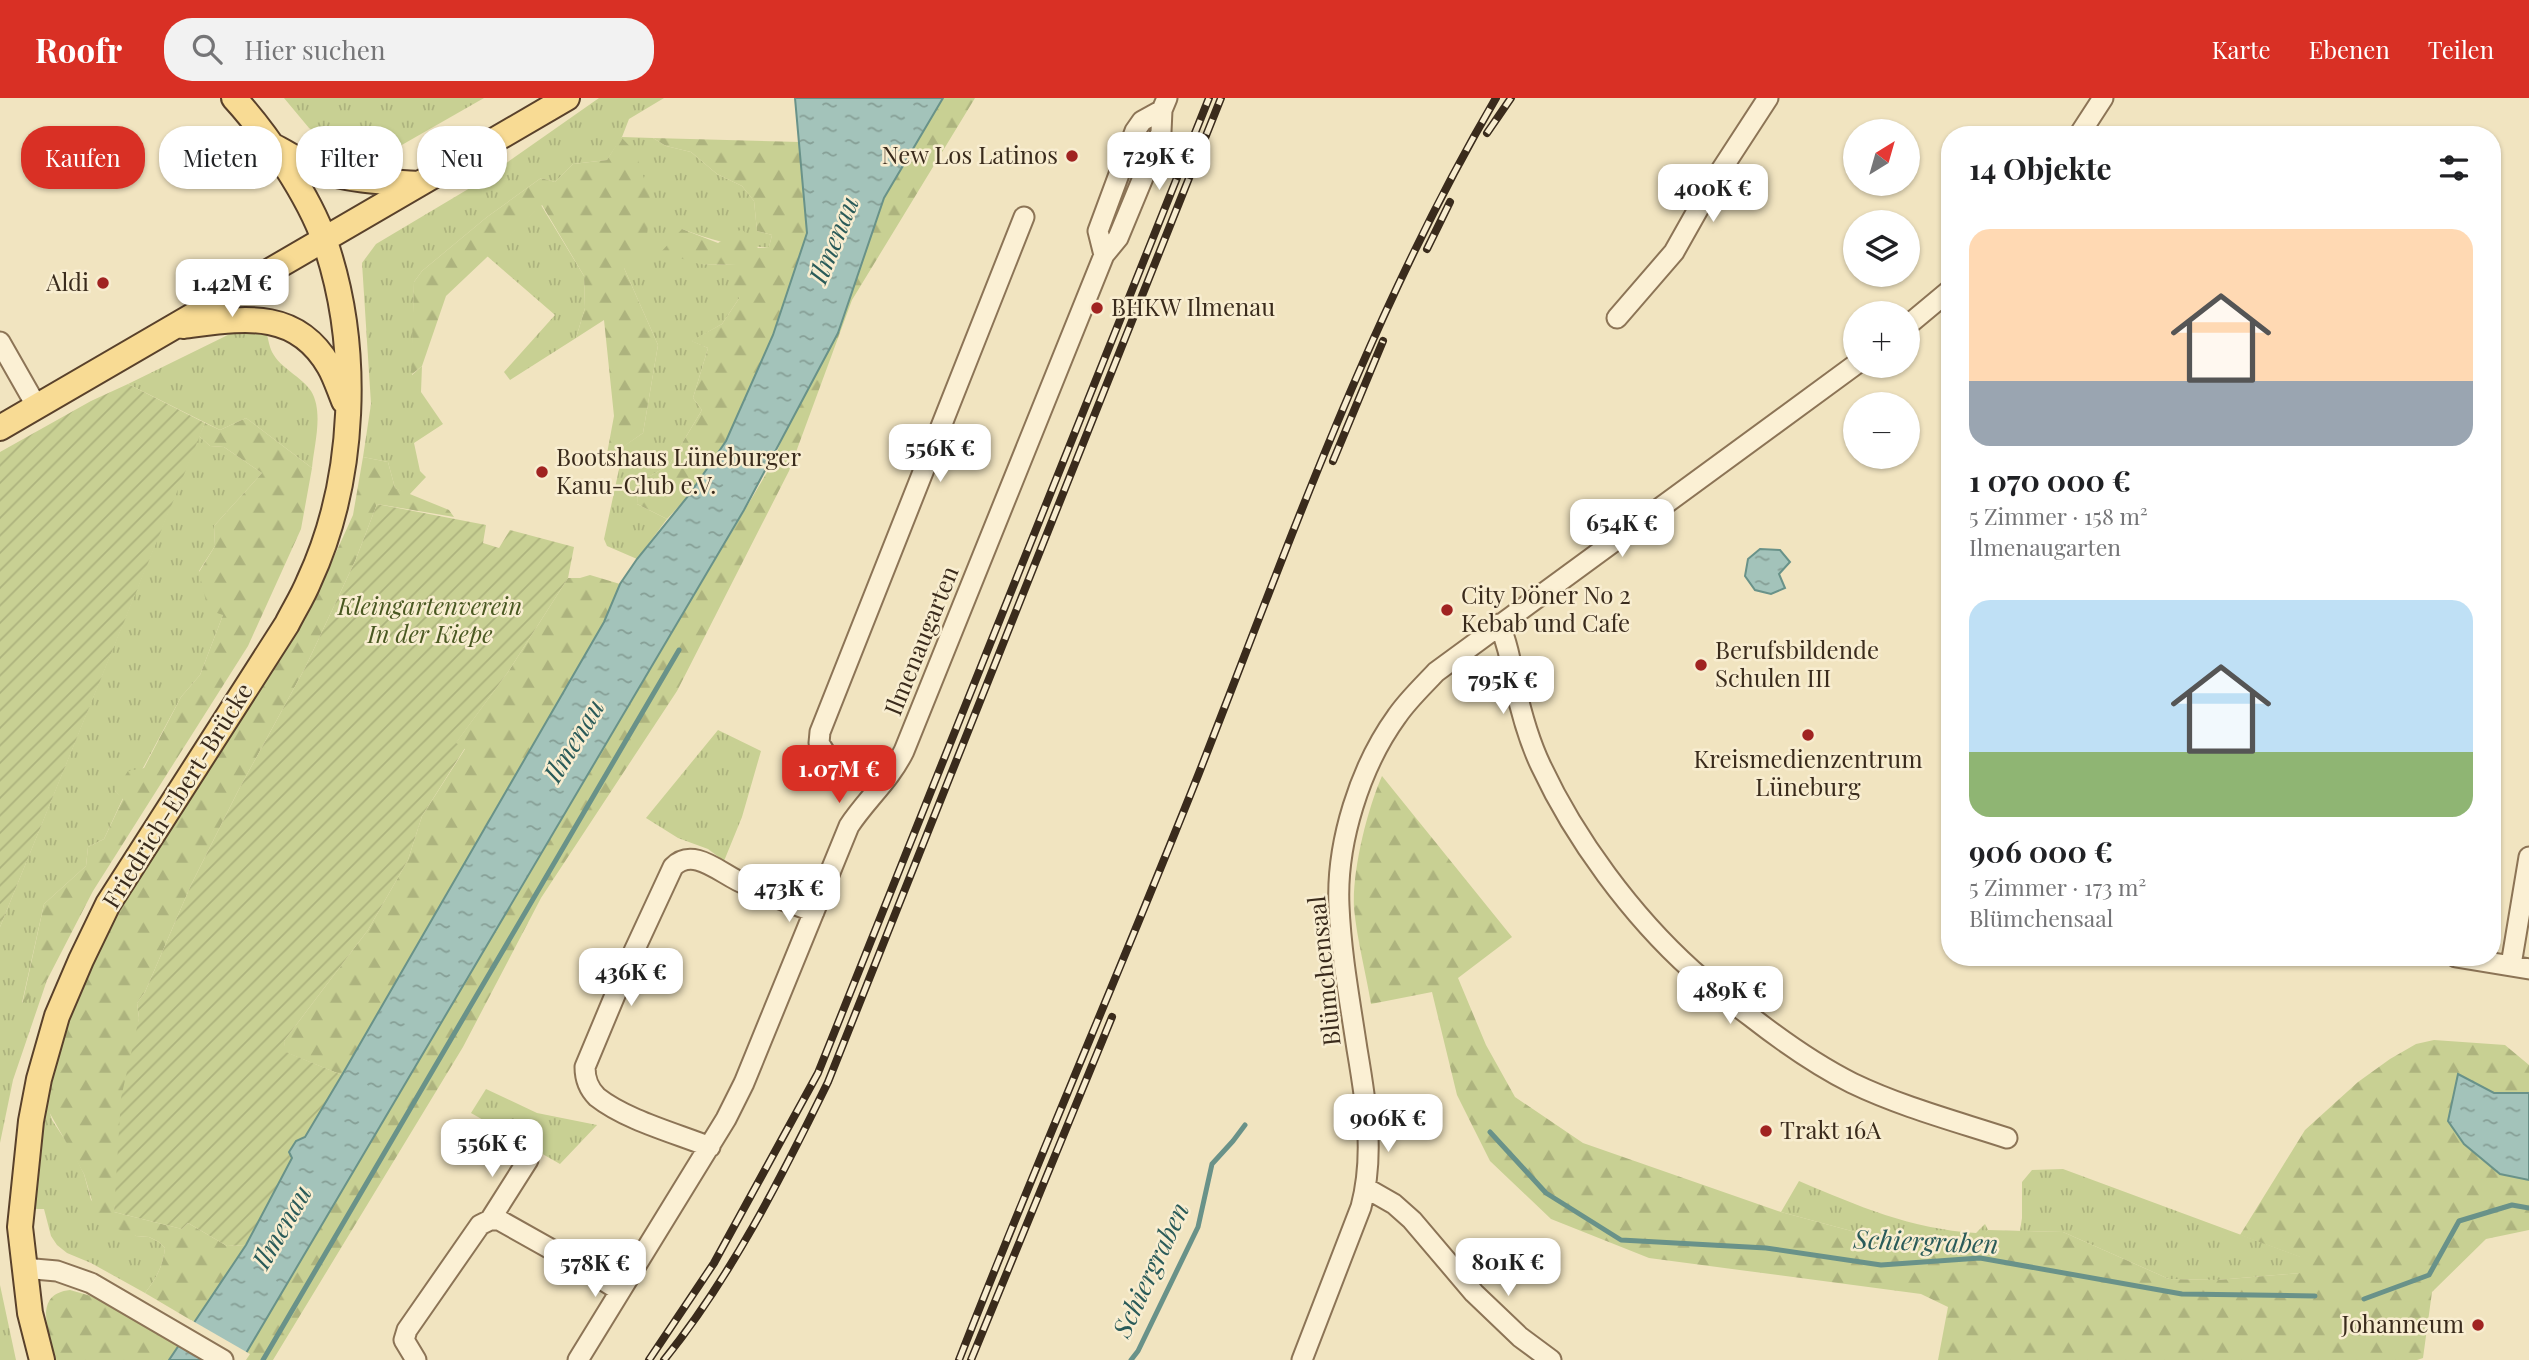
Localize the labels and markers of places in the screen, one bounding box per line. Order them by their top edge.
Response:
pin: 729K € [1102,132,1216,192]
place label: New Los Latinos [882,138,1058,170]
marker: New Los Latinos [1064,148,1080,164]
pin: 400K € [1656,164,1770,224]
pin: 1.42M € [167,260,297,319]
place label: Aldi [45,265,89,297]
marker: Aldi [95,275,111,291]
place label: BHKW Ilmenau [1111,290,1275,322]
marker: BHKW Ilmenau [1089,300,1105,316]
pin: 556K € [883,424,997,484]
place label: Bootshaus Lüneburger Kanu-Club e.V. [556,440,801,500]
marker: Bootshaus Lüneburger Kanu-Club e.V. [534,464,550,480]
pin: 654K € [1565,500,1679,559]
place label: City Döner No 2 Kebab und Cafe [1461,578,1631,638]
marker: City Döner No 2 Kebab und Cafe [1439,602,1455,618]
place label: Berufsbildende Schulen III [1715,633,1879,693]
pin: 795K € [1446,656,1560,716]
marker: Berufsbildende Schulen III [1693,657,1709,673]
marker: Kreismedienzentrum Lüneburg [1800,727,1816,743]
place label: Kreismedienzentrum Lüneburg [1693,742,1923,802]
pin: 1.07M € [774,746,904,805]
pin: 473K € [732,864,846,924]
pin: 436K € [574,948,688,1008]
pin: 489K € [1673,967,1787,1026]
pin: 906K € [1331,1094,1445,1154]
place label: Trakt 16A [1780,1113,1882,1145]
pin: 556K € [435,1119,549,1179]
marker: Trakt 16A [1758,1123,1774,1139]
pin: 801K € [1451,1238,1565,1298]
pin: 578K € [538,1240,652,1299]
place label: Johanneum [2341,1307,2464,1339]
marker: Johanneum [2470,1317,2486,1333]

